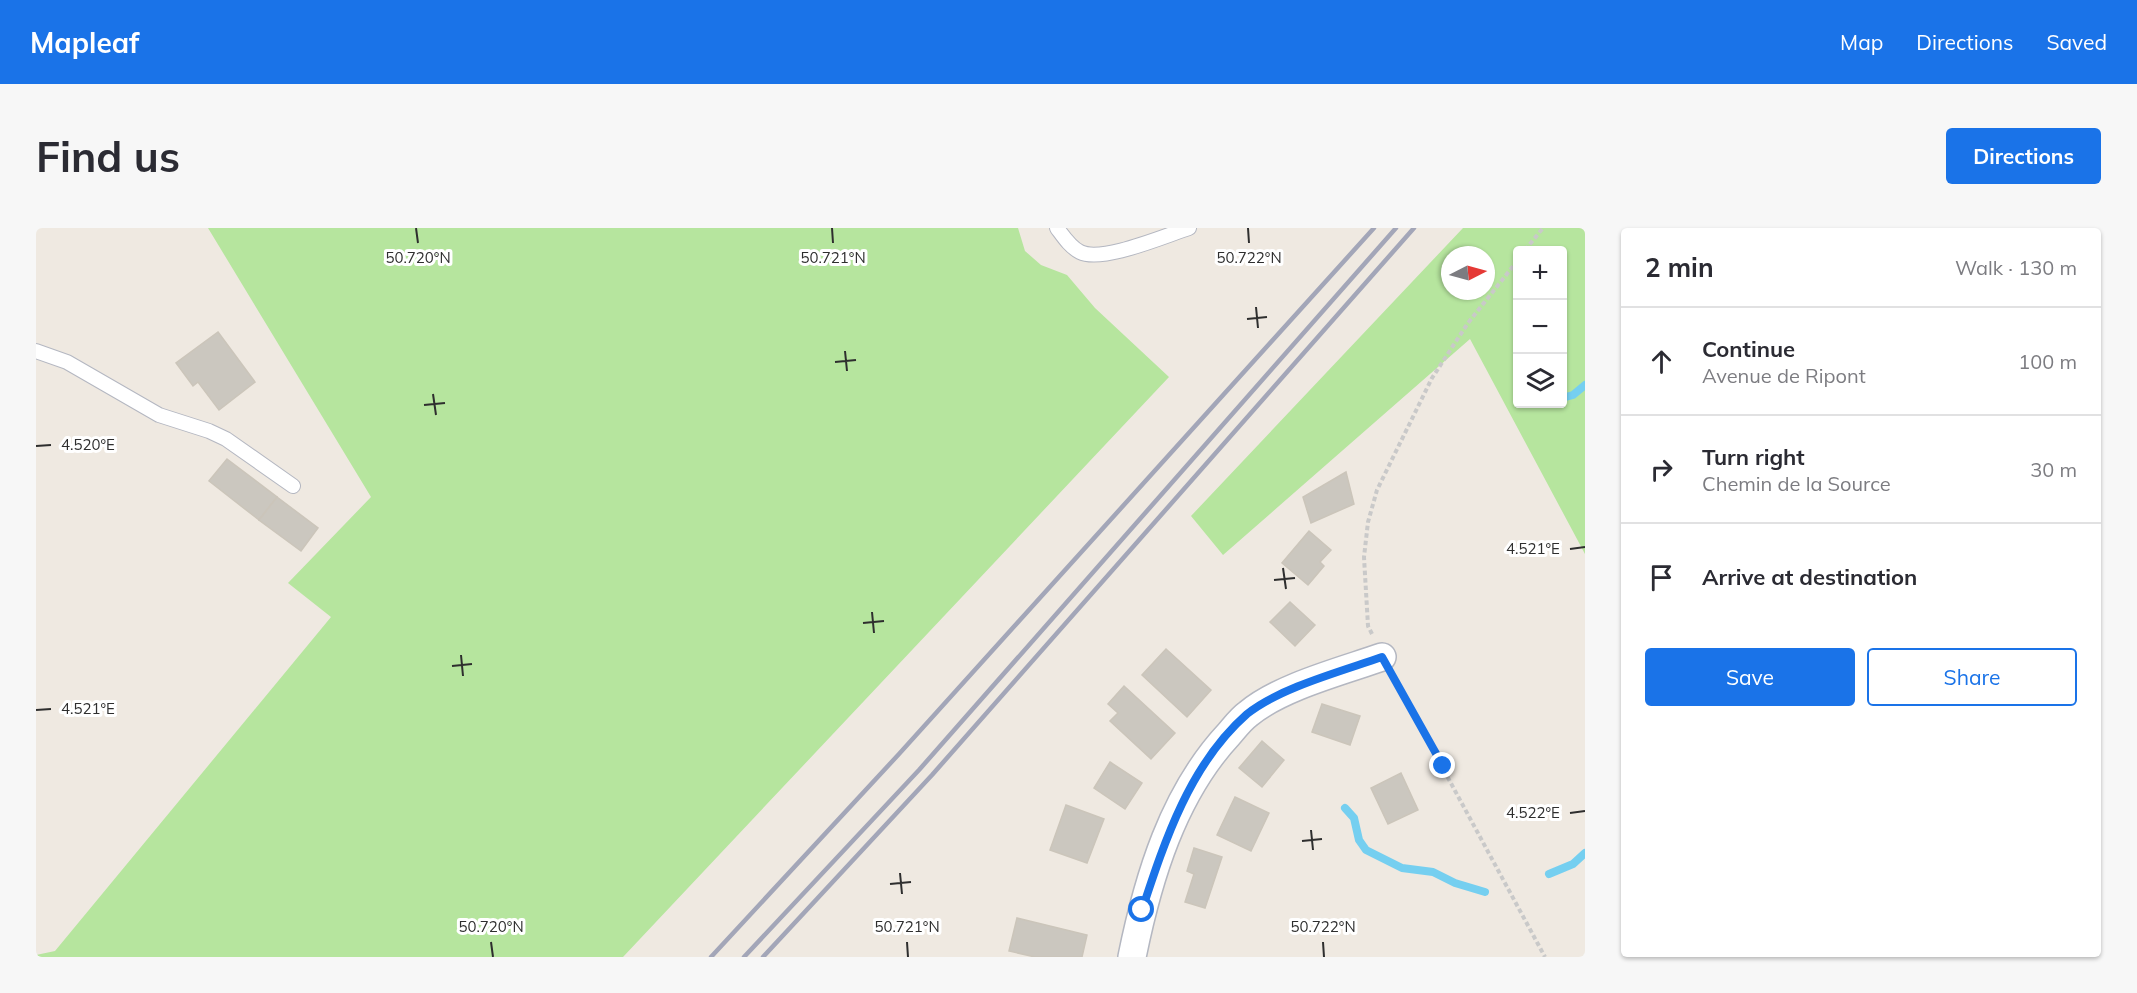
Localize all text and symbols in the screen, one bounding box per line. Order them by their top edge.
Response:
text: Mapleaf [30,25,139,60]
text: Map [1840,29,1883,55]
text: Directions [1916,29,2013,55]
text: Saved [2046,29,2107,55]
button: Directions [1946,128,2101,184]
text: Find us [36,130,180,183]
north arrow [1441,246,1495,300]
map controls [1513,246,1567,408]
button: + [1513,246,1567,300]
text: 50.720°N [385,248,451,267]
text: 50.721°N [800,248,866,267]
text: 50.722°N [1216,248,1282,267]
text: 2 min [1645,251,1714,284]
text: Walk · 130 m [1955,255,2077,280]
button: − [1513,300,1567,354]
text: Continue [1702,335,1795,363]
icon: ahead [1645,345,1678,378]
text: 100 m [2018,349,2077,374]
button: layers [1513,354,1567,408]
text: Avenue de Ripont [1702,363,1866,388]
text: 4.520°E [61,435,115,454]
text: Turn right [1702,443,1805,471]
icon: right [1645,453,1678,486]
text: 30 m [2030,457,2077,482]
text: Chemin de la Source [1702,471,1891,496]
text: 4.521°E [1506,539,1560,558]
icon: arrive [1645,561,1678,594]
text: Arrive at destination [1702,563,1917,591]
button: Save [1645,648,1855,706]
button: Share [1867,648,2077,706]
text: 4.521°E [61,699,115,718]
route end [1429,752,1455,778]
text: 4.522°E [1506,803,1560,822]
route start [1128,896,1154,922]
text: 50.720°N [458,917,524,936]
text: 50.721°N [874,917,940,936]
text: 50.722°N [1290,917,1356,936]

